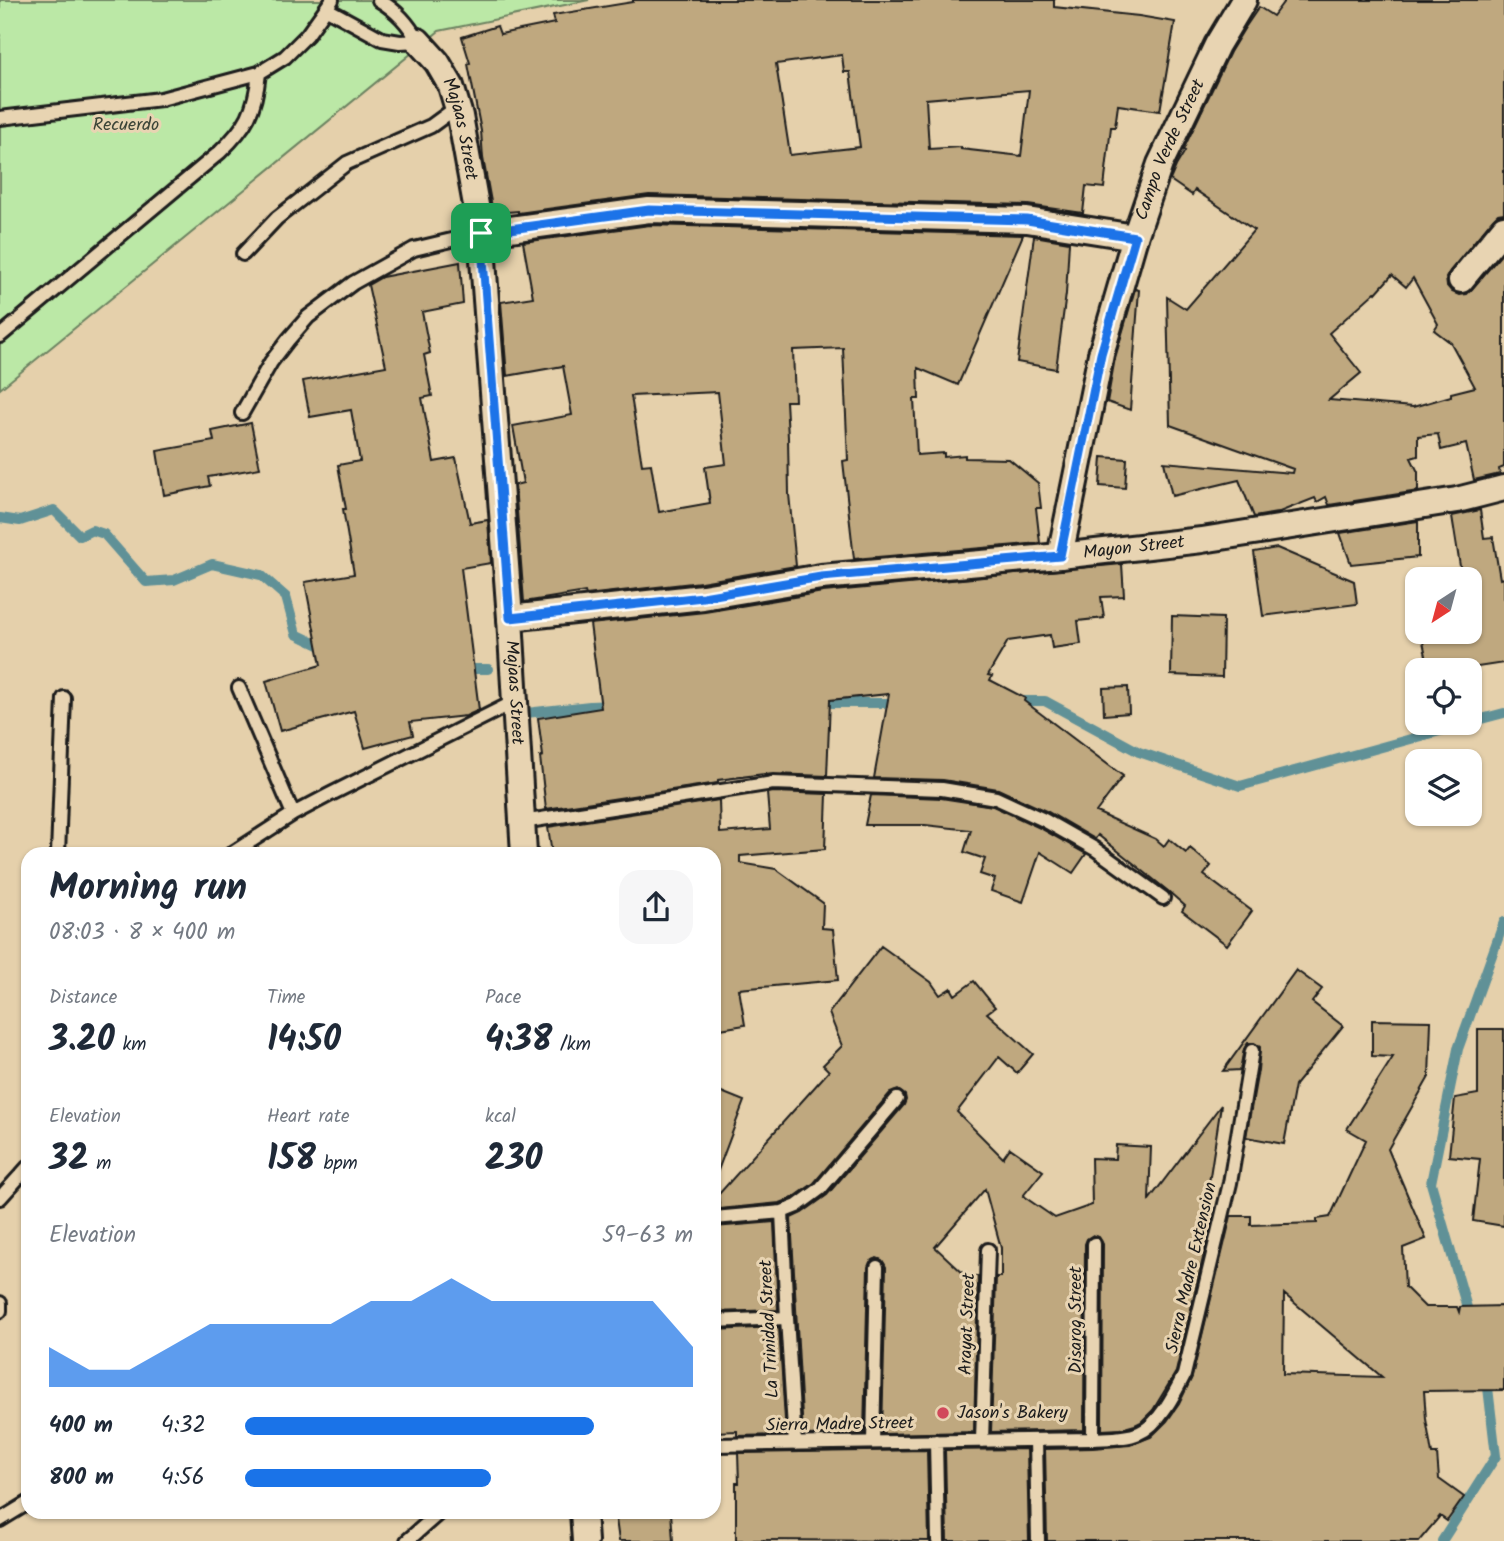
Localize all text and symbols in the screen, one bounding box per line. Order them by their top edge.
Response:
street label: Majaas Street [434,71,486,183]
street label: Campo Verde Street [1127,73,1213,224]
park label: Recuerdo [93,111,159,140]
pin [451,203,511,263]
icon: arrive [462,214,500,252]
street label: Mayon Street [1082,527,1187,568]
north arrow [1405,567,1482,644]
map controls [1405,567,1482,826]
street label: Majaas Street [497,639,532,747]
button: locate [1405,658,1482,735]
button: layers [1405,749,1482,826]
text: Morning run [49,859,247,919]
button: share [619,870,693,944]
text: 08:03 · 8 × 400 m [49,915,235,951]
text: Distance [49,983,117,1013]
text: Time [267,983,305,1013]
text: Pace [485,983,521,1013]
text: 3.20 [49,1013,115,1069]
text: 14:50 [267,1013,341,1069]
text: 4:38 [485,1013,552,1069]
text: km [115,1030,146,1060]
text: /km [552,1030,591,1060]
text: Elevation [49,1102,121,1132]
text: Heart rate [267,1102,350,1132]
text: kcal [485,1102,516,1132]
text: 32 [49,1132,89,1188]
text: 158 [267,1132,316,1188]
text: 230 [485,1132,543,1188]
text: m [89,1149,111,1179]
text: bpm [316,1149,358,1179]
street label: Sierra Madre Extension [1158,1179,1226,1357]
text: Elevation [49,1218,136,1254]
text: 59–63 m [602,1218,693,1254]
street label: La Trinidad Street [752,1258,788,1399]
street label: Disarog Street [1062,1265,1091,1374]
street label: Arayat Street [952,1271,984,1376]
place label: Jason's Bakery [957,1399,1068,1428]
marker: Jason's Bakery [935,1405,951,1421]
text: 400 m [49,1408,113,1444]
text: 4:32 [161,1408,206,1444]
street label: Sierra Madre Street [766,1409,915,1441]
text: 800 m [49,1460,114,1496]
text: 4:56 [161,1460,204,1496]

